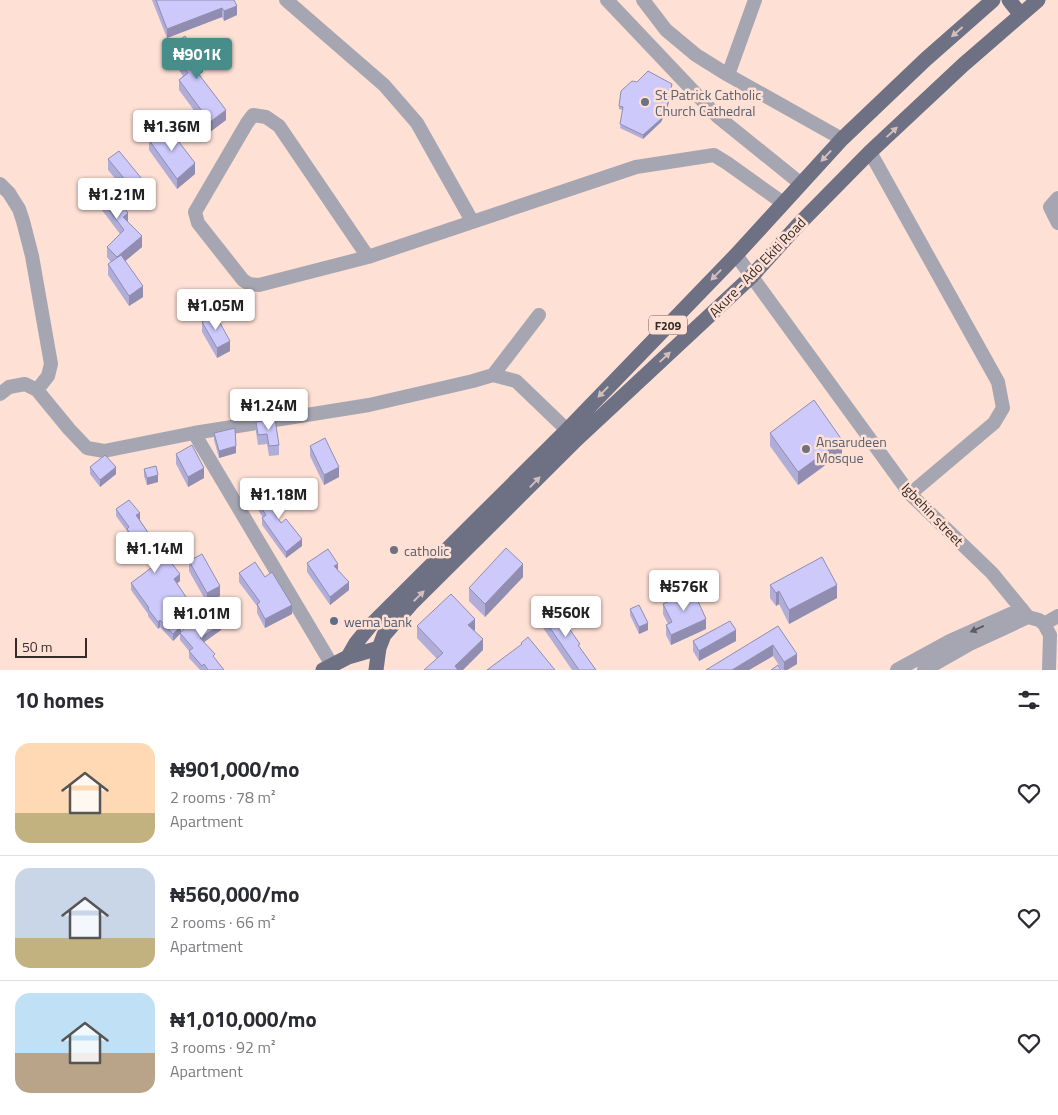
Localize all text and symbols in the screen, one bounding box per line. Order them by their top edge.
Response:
one-way arrow [951,27,964,38]
pin: ₦901K [162,38,232,80]
text: ₦901K [173,42,221,66]
place label: St Patrick Catholic Church Cathedral [655,84,761,121]
marker: St Patrick Catholic Church Cathedral [639,96,651,108]
pin: ₦1.36M [131,110,213,152]
text: ₦1.36M [144,114,200,138]
one-way arrow [885,126,897,138]
one-way arrow [820,149,832,161]
pin: ₦1.21M [76,178,158,220]
text: ₦1.21M [89,182,145,206]
street label: Akure - Ado Ekiti Road [704,212,810,322]
one-way arrow [710,269,722,281]
pin: ₦1.05M [175,288,257,331]
text: ₦1.05M [188,293,244,317]
road number: F209 [649,316,687,334]
one-way arrow [658,351,670,363]
one-way arrow [597,386,609,398]
pin: ₦1.24M [228,388,310,431]
text: ₦1.24M [241,393,297,417]
place label: Ansarudeen Mosque [816,431,887,468]
marker: Ansarudeen Mosque [800,443,812,455]
one-way arrow [529,476,541,488]
street label: Igbehin street [897,477,969,551]
pin: ₦1.18M [238,478,320,520]
text: ₦1.18M [251,482,307,506]
pin: ₦1.14M [114,532,196,574]
text: ₦1.14M [127,536,183,560]
place label: catholic [404,540,449,561]
marker: catholic [388,544,400,556]
pin: ₦576K [649,570,719,612]
text: ₦576K [660,574,708,598]
one-way arrow [413,590,425,602]
pin: ₦1.01M [161,596,243,639]
pin: ₦560K [531,596,601,638]
text: ₦560K [542,600,590,624]
text: ₦1.01M [174,601,230,625]
place label: wema bank [344,611,412,632]
marker: wema bank [328,615,340,627]
one-way arrow [970,625,984,633]
scale bar [15,635,88,658]
text: 50 m [22,636,52,657]
text: 10 homes [15,684,104,716]
icon: filters [1015,686,1043,714]
text: ₦901,000/mo [170,753,299,785]
icon: home [55,763,115,823]
icon: heart [1015,779,1043,807]
text: 2 rooms · 78 m² [170,785,275,809]
text: Apartment [170,809,243,833]
text: ₦560,000/mo [170,878,299,910]
icon: home [55,888,115,948]
icon: heart [1015,904,1043,932]
text: 2 rooms · 66 m² [170,910,275,934]
text: Apartment [170,934,243,958]
text: ₦1,010,000/mo [170,1003,317,1035]
icon: home [55,1013,115,1073]
icon: heart [1015,1029,1043,1057]
text: 3 rooms · 92 m² [170,1035,275,1059]
text: Apartment [170,1059,243,1083]

